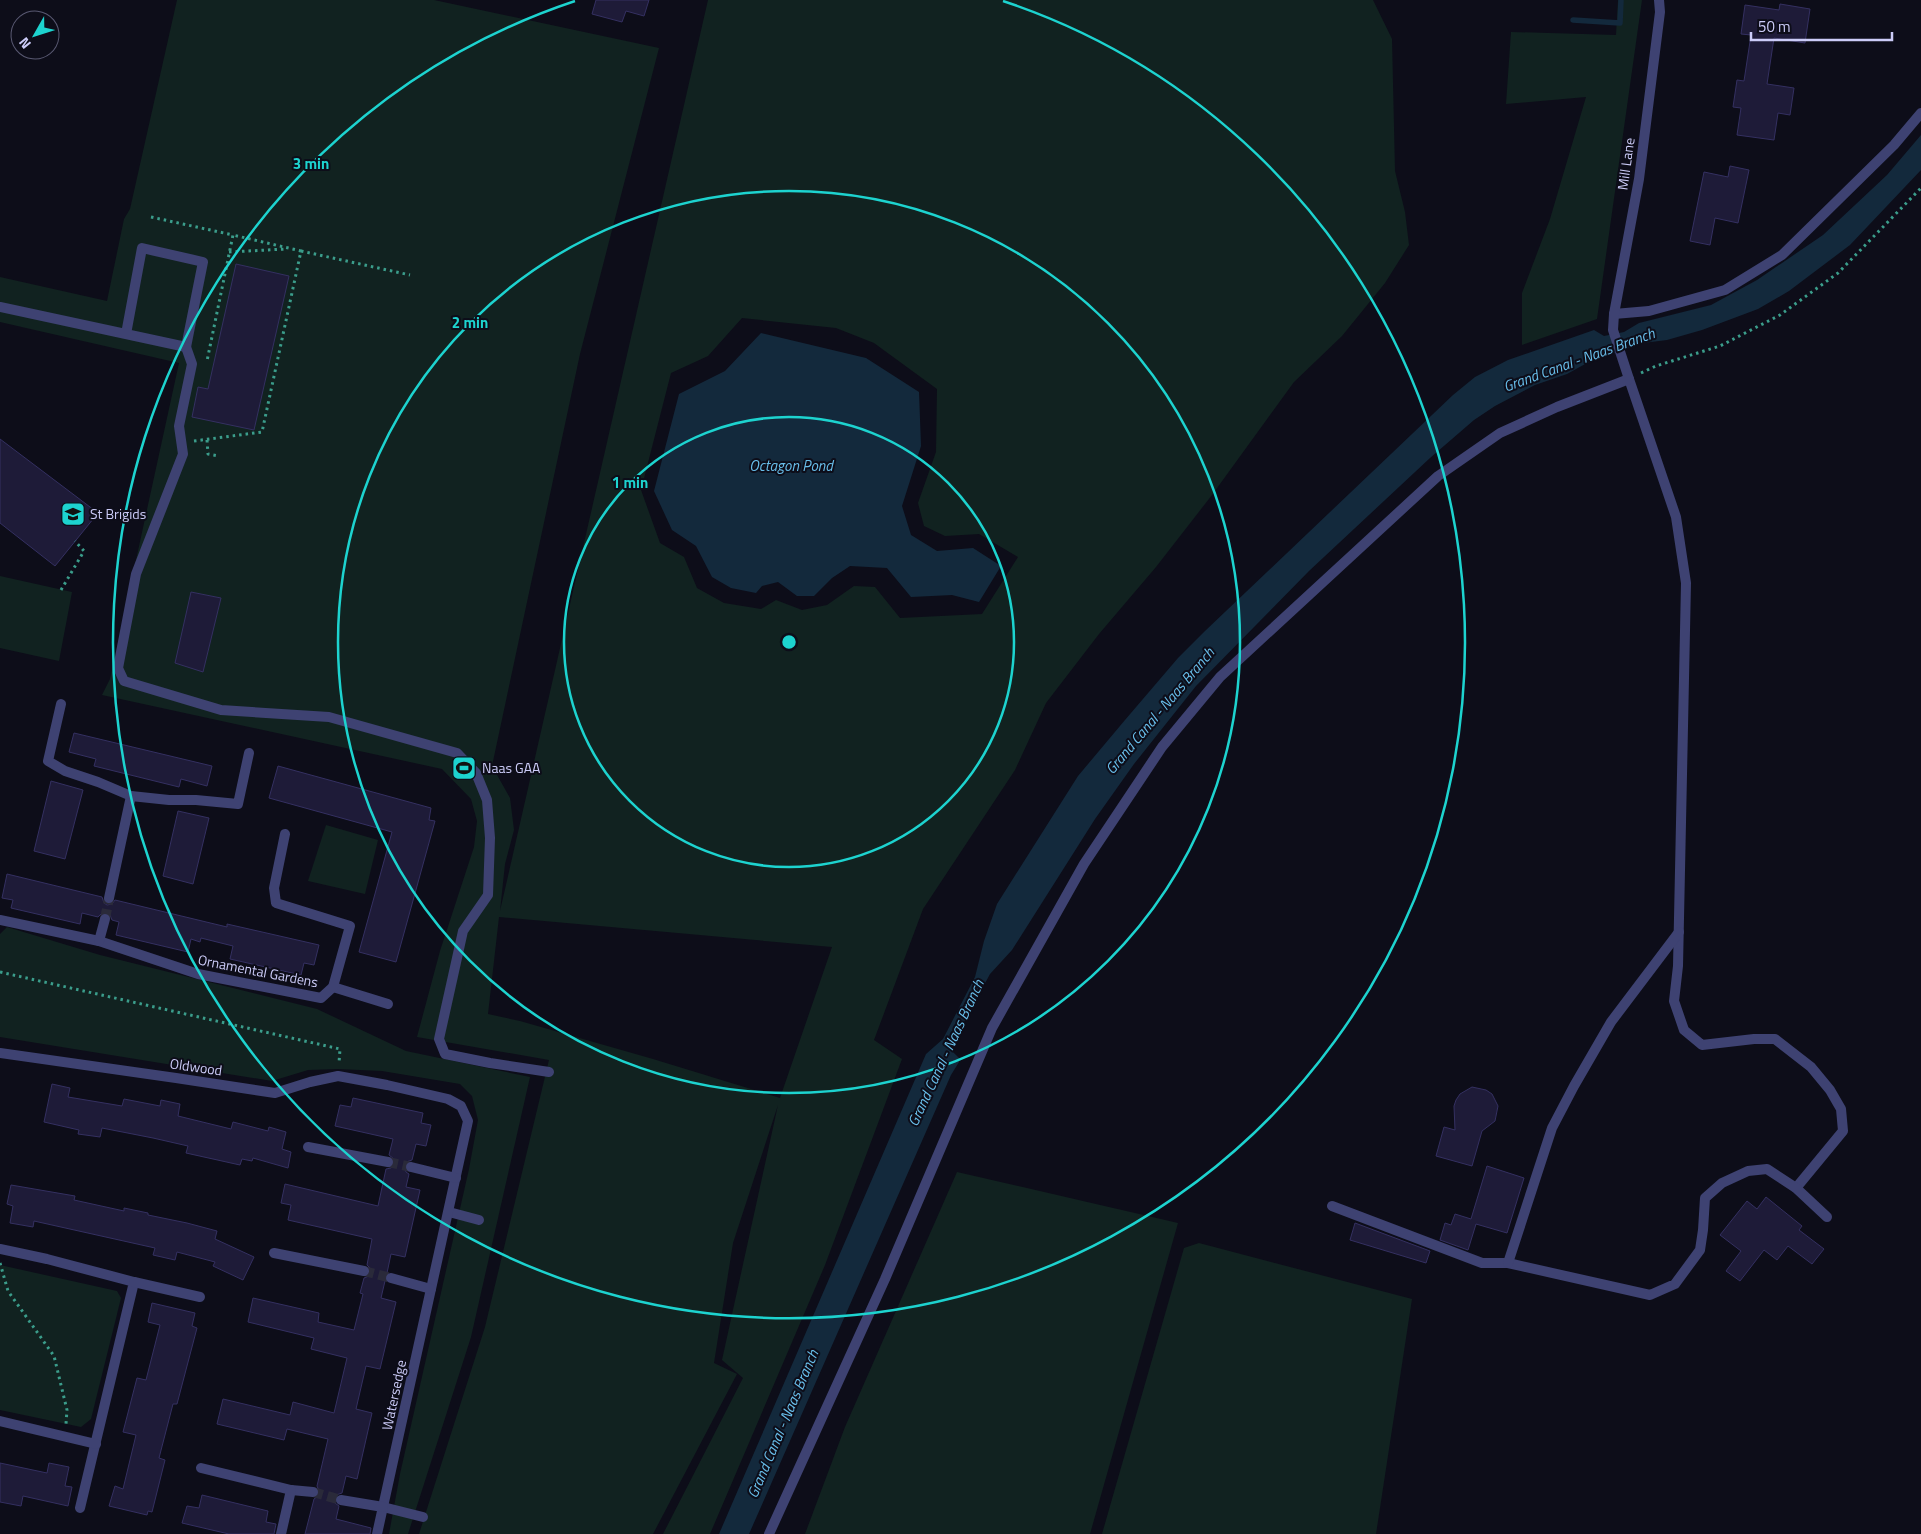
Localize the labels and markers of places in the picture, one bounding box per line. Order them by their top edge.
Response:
school or university icon: St Brigids [60,501,86,527]
place label: St Brigids [90,503,146,524]
centre of rings [780,633,798,651]
sports icon: Naas GAA [451,755,477,781]
place label: Naas GAA [482,757,541,778]

